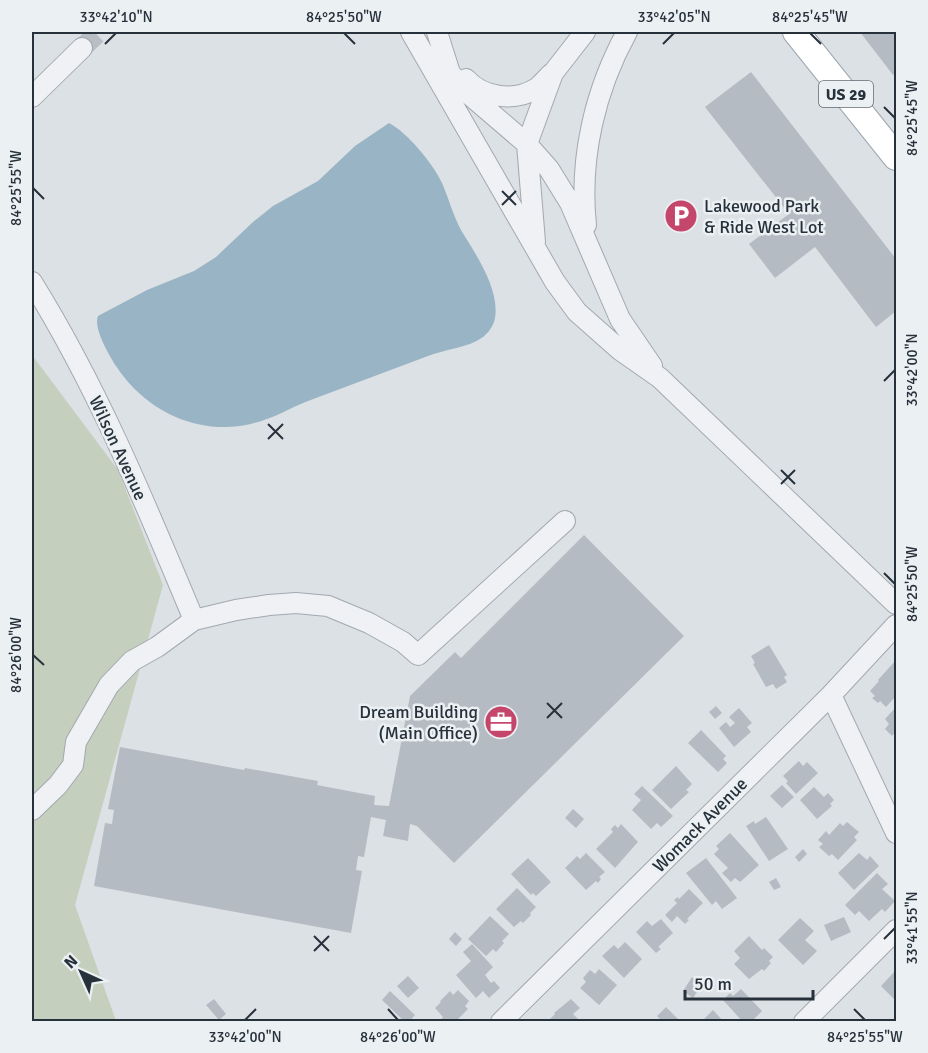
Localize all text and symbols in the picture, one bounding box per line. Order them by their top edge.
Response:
text: 33°42'10"N [79,8,153,26]
text: 84°25'50"W [306,8,382,26]
text: 33°42'05"N [637,8,711,26]
text: 84°25'45"W [772,8,848,26]
text: 84°25'45"W [903,80,921,156]
road number: US 29 [819,81,873,107]
text: 84°25'55"W [7,150,25,226]
place label: Lakewood Park & Ride West Lot [704,195,824,238]
parking icon: Lakewood Park & Ride West Lot [663,198,699,234]
text: 33°42'00"N [903,333,921,407]
street label: Wilson Avenue [84,392,152,504]
text: 84°25'50"W [903,546,921,622]
text: 84°26'00"W [7,617,25,693]
place label: Dream Building (Main Office) [359,701,478,744]
office icon: Dream Building (Main Office) [483,704,519,740]
street label: Womack Avenue [648,773,752,877]
text: 33°41'55"N [903,891,921,965]
north arrow [51,942,111,1002]
text: N [60,951,82,973]
scale bar [685,963,812,1001]
text: 50 m [694,973,732,995]
text: 33°42'00"N [208,1028,282,1046]
text: 84°26'00"W [360,1028,436,1046]
text: 84°25'55"W [827,1028,903,1046]

